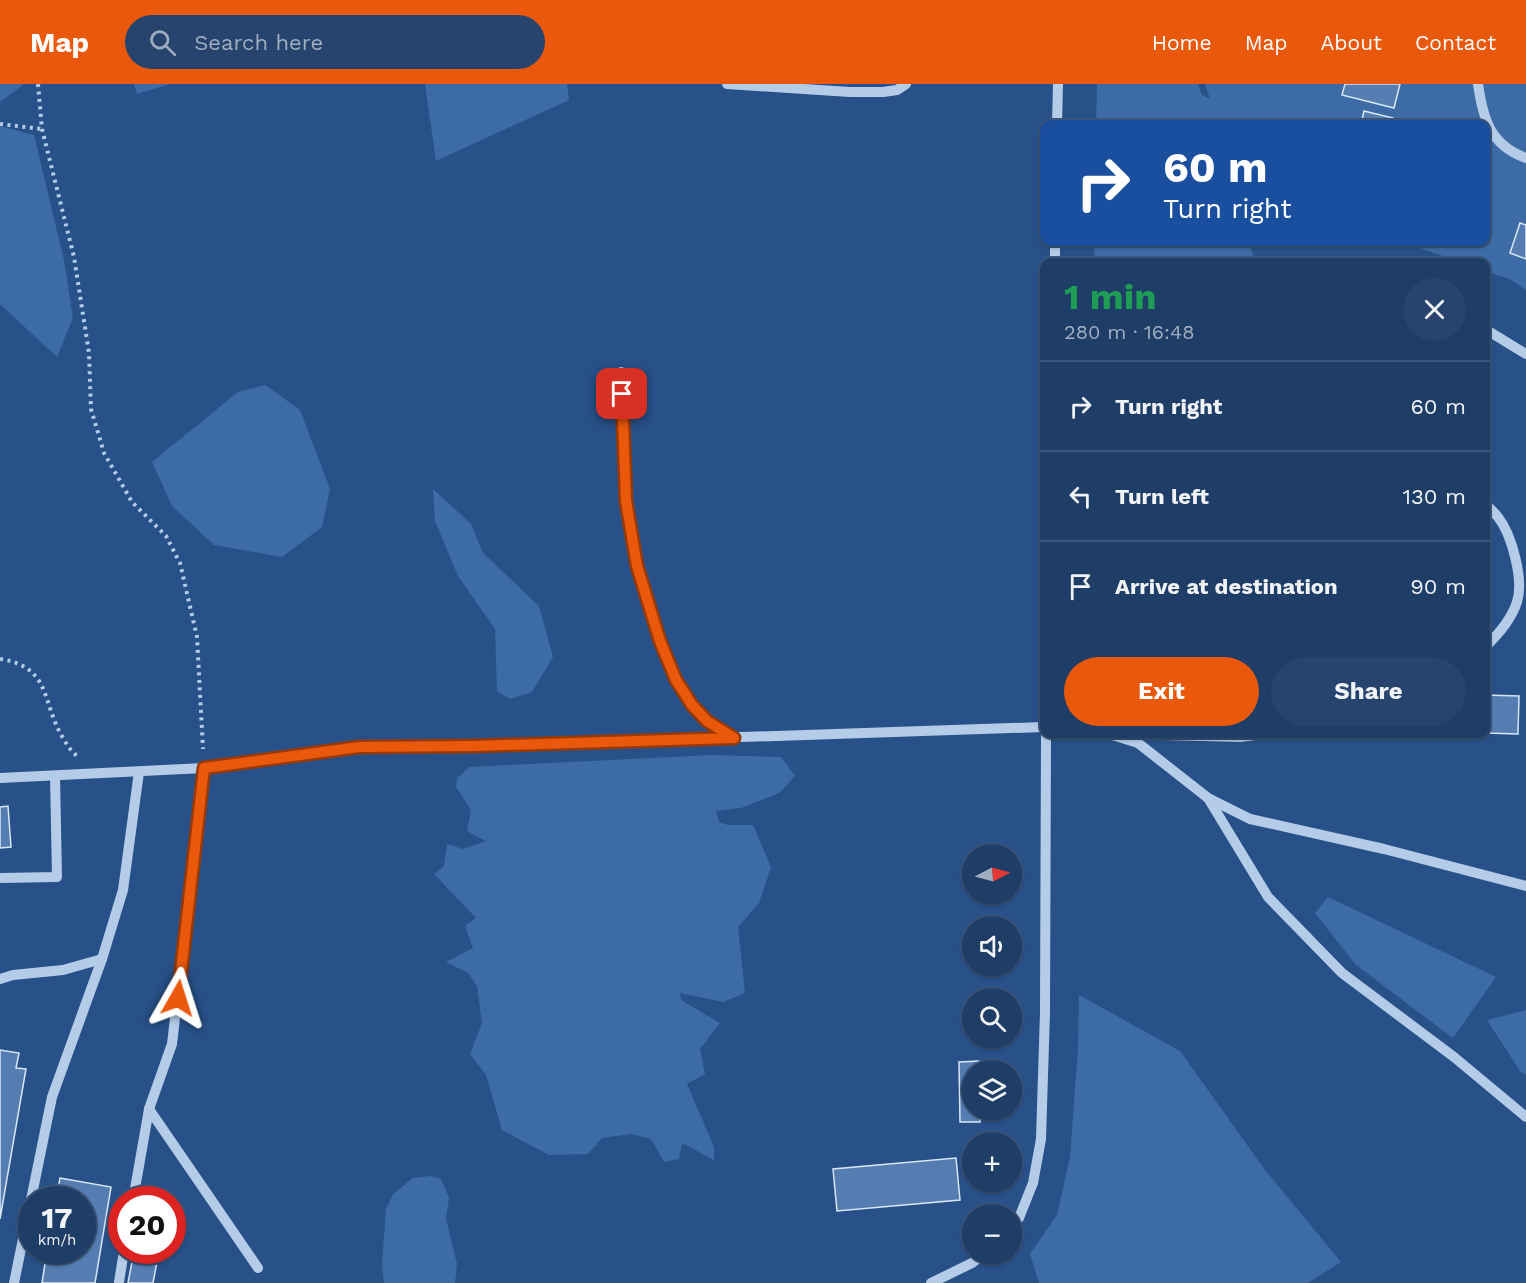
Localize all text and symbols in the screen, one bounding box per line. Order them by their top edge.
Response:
search box [125,15,545,69]
text: Map [30,26,89,59]
icon: search [146,26,179,59]
text: Search here [194,30,323,55]
text: Home [1152,30,1212,55]
text: Map [1245,30,1288,55]
text: About [1321,30,1382,55]
text: Contact [1415,30,1496,55]
text: 60 m [1163,143,1267,192]
icon: right [1064,144,1142,222]
text: Turn right [1163,193,1292,225]
text: 1 min [1064,276,1156,318]
button: close [1403,278,1466,341]
text: 280 m · 16:48 [1064,320,1194,344]
pin [596,368,647,419]
icon: arrive [605,377,638,410]
icon: right [1064,390,1097,423]
text: Turn right [1115,394,1222,419]
text: 60 m [1410,394,1466,419]
icon: left [1064,480,1097,513]
text: Turn left [1115,484,1209,509]
text: 130 m [1402,484,1466,509]
icon: arrive [1064,570,1097,603]
text: Arrive at destination [1115,574,1338,599]
text: 90 m [1410,574,1466,599]
button: Exit [1064,657,1259,726]
button: Share [1271,657,1466,726]
north arrow [962,844,1022,904]
map controls [962,844,1022,1264]
button: sound [962,916,1022,976]
position arrow [146,966,210,1030]
button: search [962,988,1022,1048]
button: layers [962,1060,1022,1120]
button: + [962,1132,1022,1192]
speed limit sign: 20 [108,1186,186,1264]
text: 17 [41,1200,73,1235]
button: − [962,1204,1022,1264]
text: km/h [38,1231,76,1249]

